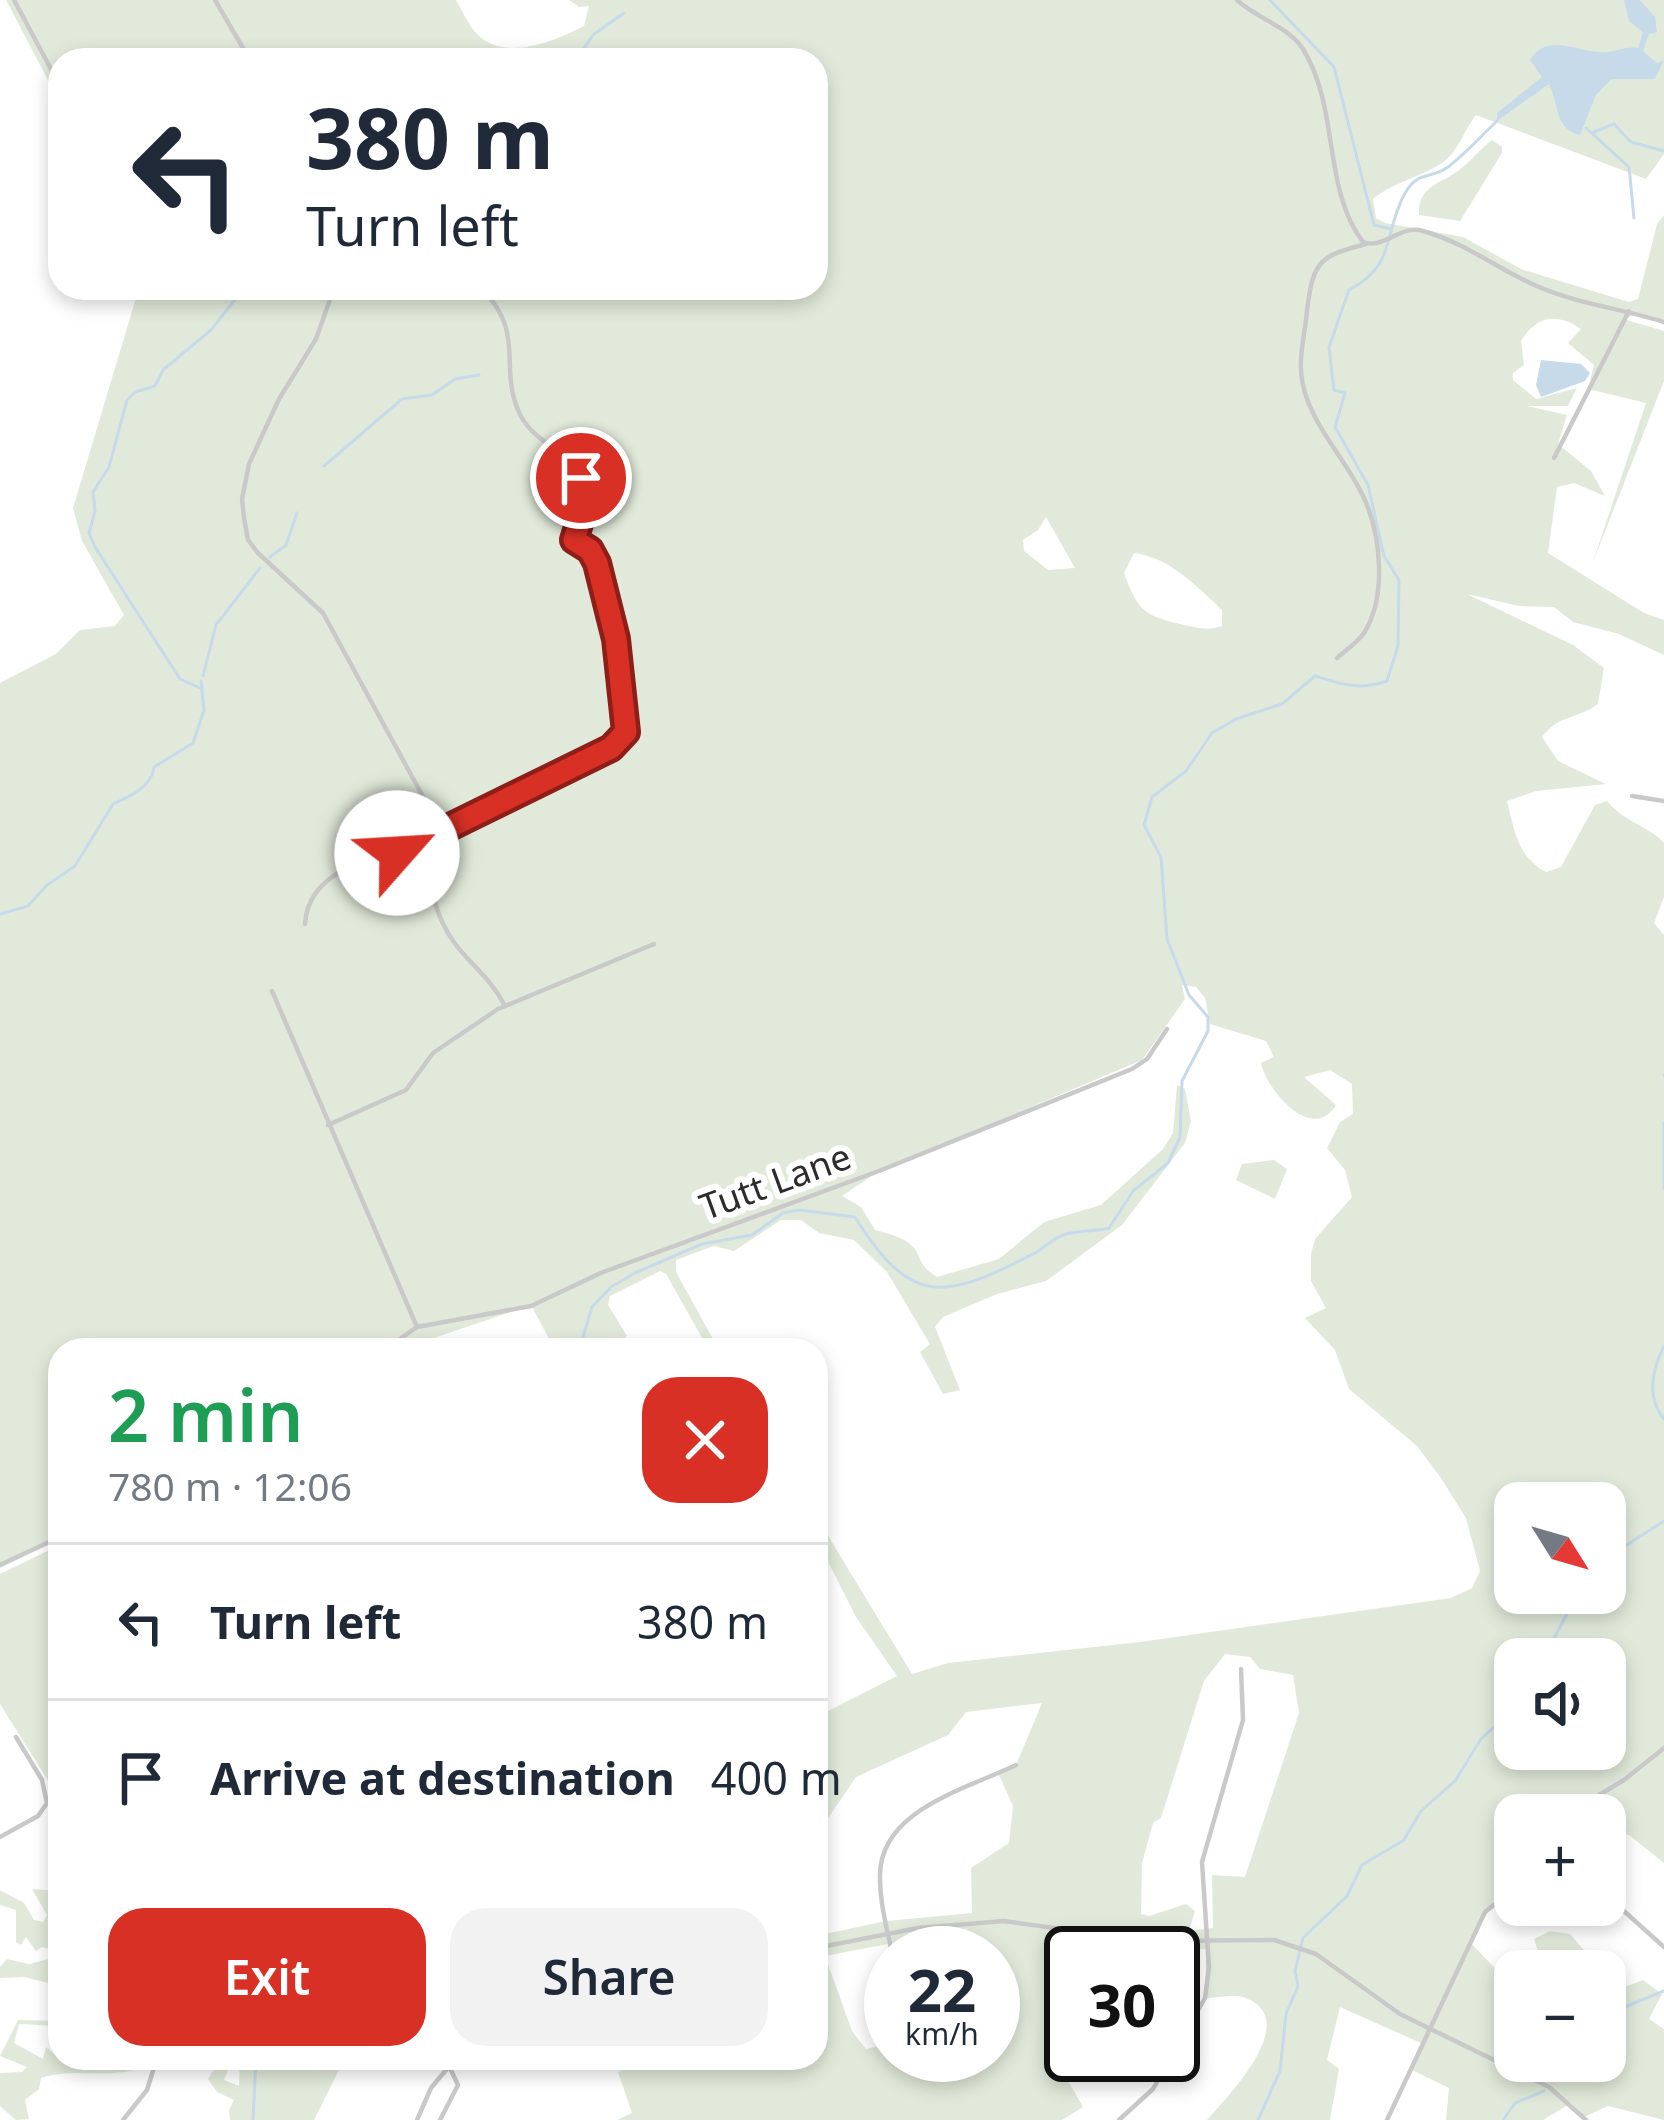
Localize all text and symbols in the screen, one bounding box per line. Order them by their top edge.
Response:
text: 380 m [306,79,554,194]
icon: left [108,96,264,252]
text: Turn left [306,188,519,262]
pin [530,427,632,529]
icon: arrive [548,445,614,511]
position arrow [334,790,460,916]
street label: Tutt Lane [693,1131,857,1231]
text: 2 min [108,1365,303,1463]
button: close [642,1377,768,1503]
text: 780 m · 12:06 [108,1459,352,1512]
north arrow [1494,1482,1626,1614]
map controls [1494,1482,1626,2082]
icon: left [108,1589,174,1655]
text: Turn left [210,1591,401,1652]
text: 380 m [637,1591,768,1652]
button: sound [1494,1638,1626,1770]
icon: arrive [108,1745,174,1811]
text: Arrive at destination [210,1747,675,1808]
text: 400 m [711,1747,842,1808]
button: + [1494,1794,1626,1926]
button: Exit [108,1908,426,2046]
button: Share [450,1908,768,2046]
speed limit sign: 30 [1044,1926,1200,2082]
text: 22 [908,1948,976,2030]
button: − [1494,1950,1626,2082]
text: km/h [905,2013,979,2054]

